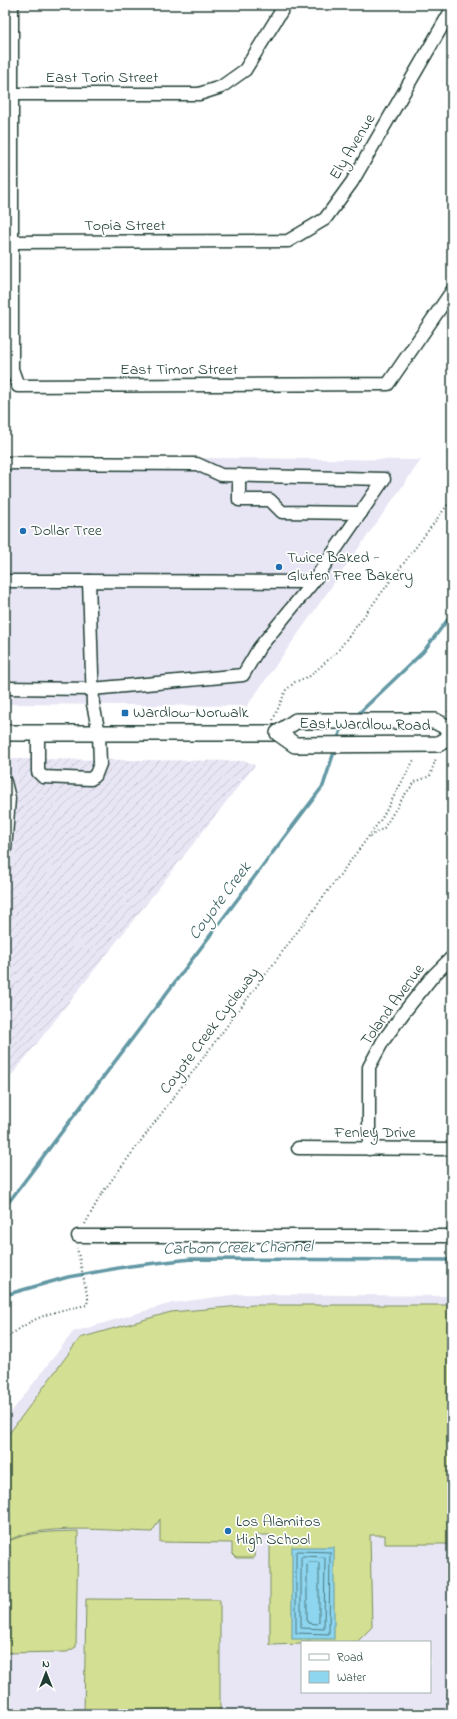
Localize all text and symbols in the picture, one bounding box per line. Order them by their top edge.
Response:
street label: East Torin Street [46,66,159,90]
street label: Ely Avenue [324,109,383,185]
street label: Topia Street [84,214,166,238]
street label: East Timor Street [120,358,239,382]
place label: Dollar Tree [30,519,103,543]
marker: Dollar Tree [18,526,28,536]
place label: Twice Baked - Gluten Free Bakery [287,546,413,588]
marker: Twice Baked - Gluten Free Bakery [274,562,284,572]
place label: Wardlow-Norwalk [133,701,249,725]
marker: Wardlow-Norwalk [120,708,130,718]
street label: East Wardlow Road [299,712,431,738]
water label: Coyote Creek [182,856,259,946]
street label: Toland Avenue [355,958,432,1051]
street label: Coyote Creek Cycleway [154,962,266,1100]
street label: Fenley Drive [333,1121,417,1145]
water label: Carbon Creek Channel [163,1234,315,1262]
place label: Los Alamitos High School [236,1510,321,1552]
marker: Los Alamitos High School [223,1526,233,1536]
legend [301,1641,431,1693]
text: Road [337,1649,363,1667]
north arrow [26,1653,66,1693]
text: N [42,1656,50,1672]
text: Water [337,1669,366,1687]

